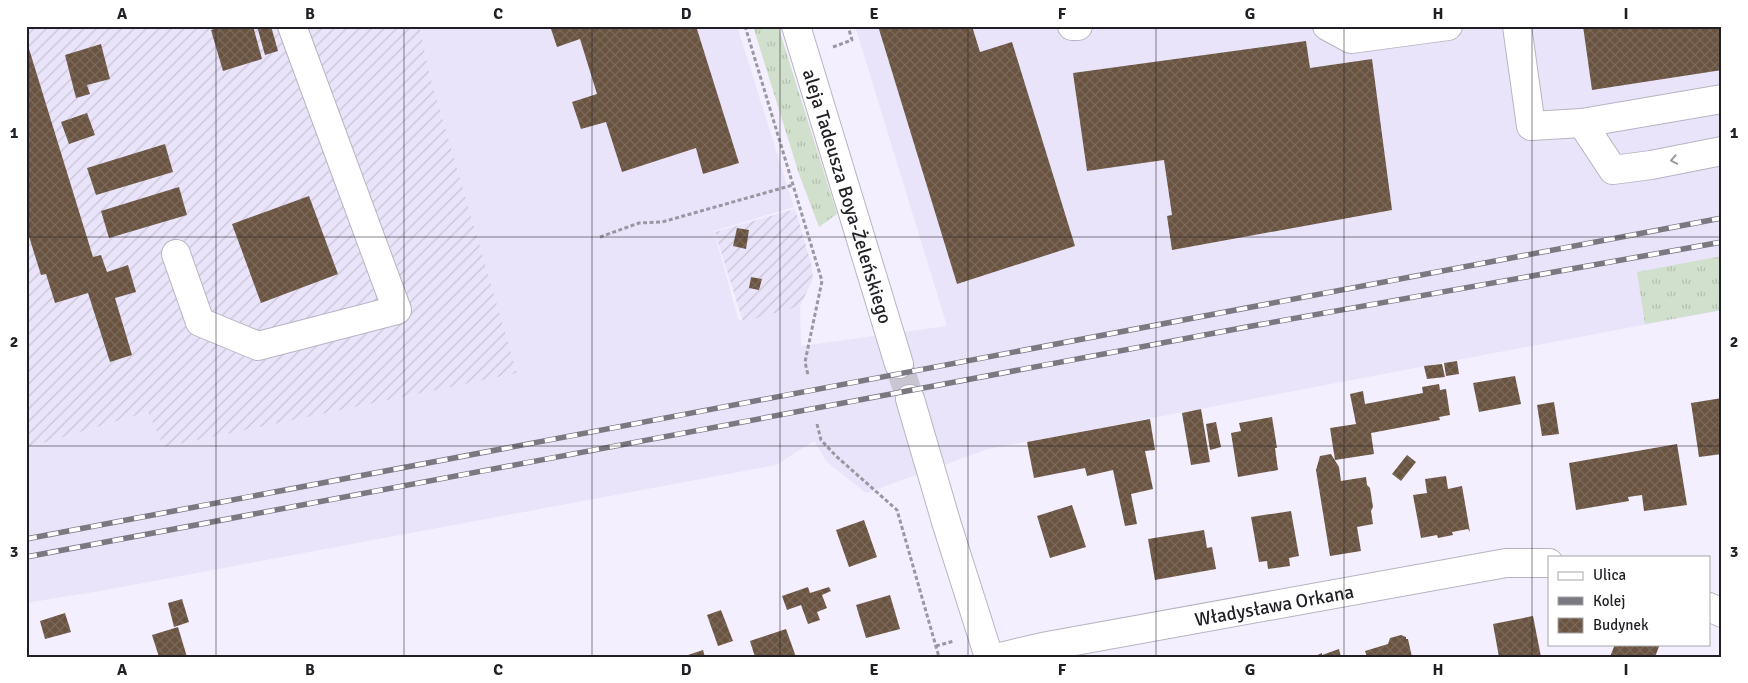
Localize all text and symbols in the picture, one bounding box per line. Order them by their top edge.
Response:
text: A [117,4,128,24]
text: B [305,4,315,24]
text: C [493,4,503,24]
text: D [681,4,692,24]
text: E [869,4,879,24]
text: F [1058,4,1067,24]
text: G [1245,4,1255,24]
text: H [1433,4,1443,24]
text: I [1623,4,1629,24]
street label: aleja Tadeusza Boya-Żeleńskiego [797,66,897,327]
text: 1 [10,123,19,143]
text: 1 [1730,123,1739,143]
one-way arrow [1669,155,1678,165]
text: 2 [10,332,18,352]
text: 2 [1730,332,1738,352]
text: 3 [10,542,18,562]
text: 3 [1730,542,1738,562]
legend [1548,556,1710,646]
text: Ulica [1593,566,1626,584]
street label: Władysława Orkana [1193,580,1356,632]
text: Kolej [1593,592,1625,610]
text: Budynek [1593,616,1649,634]
text: A [117,660,128,680]
text: B [305,660,315,680]
text: C [493,660,503,680]
text: D [681,660,692,680]
text: E [869,660,879,680]
text: F [1058,660,1067,680]
text: G [1245,660,1255,680]
text: H [1433,660,1443,680]
text: I [1623,660,1629,680]

